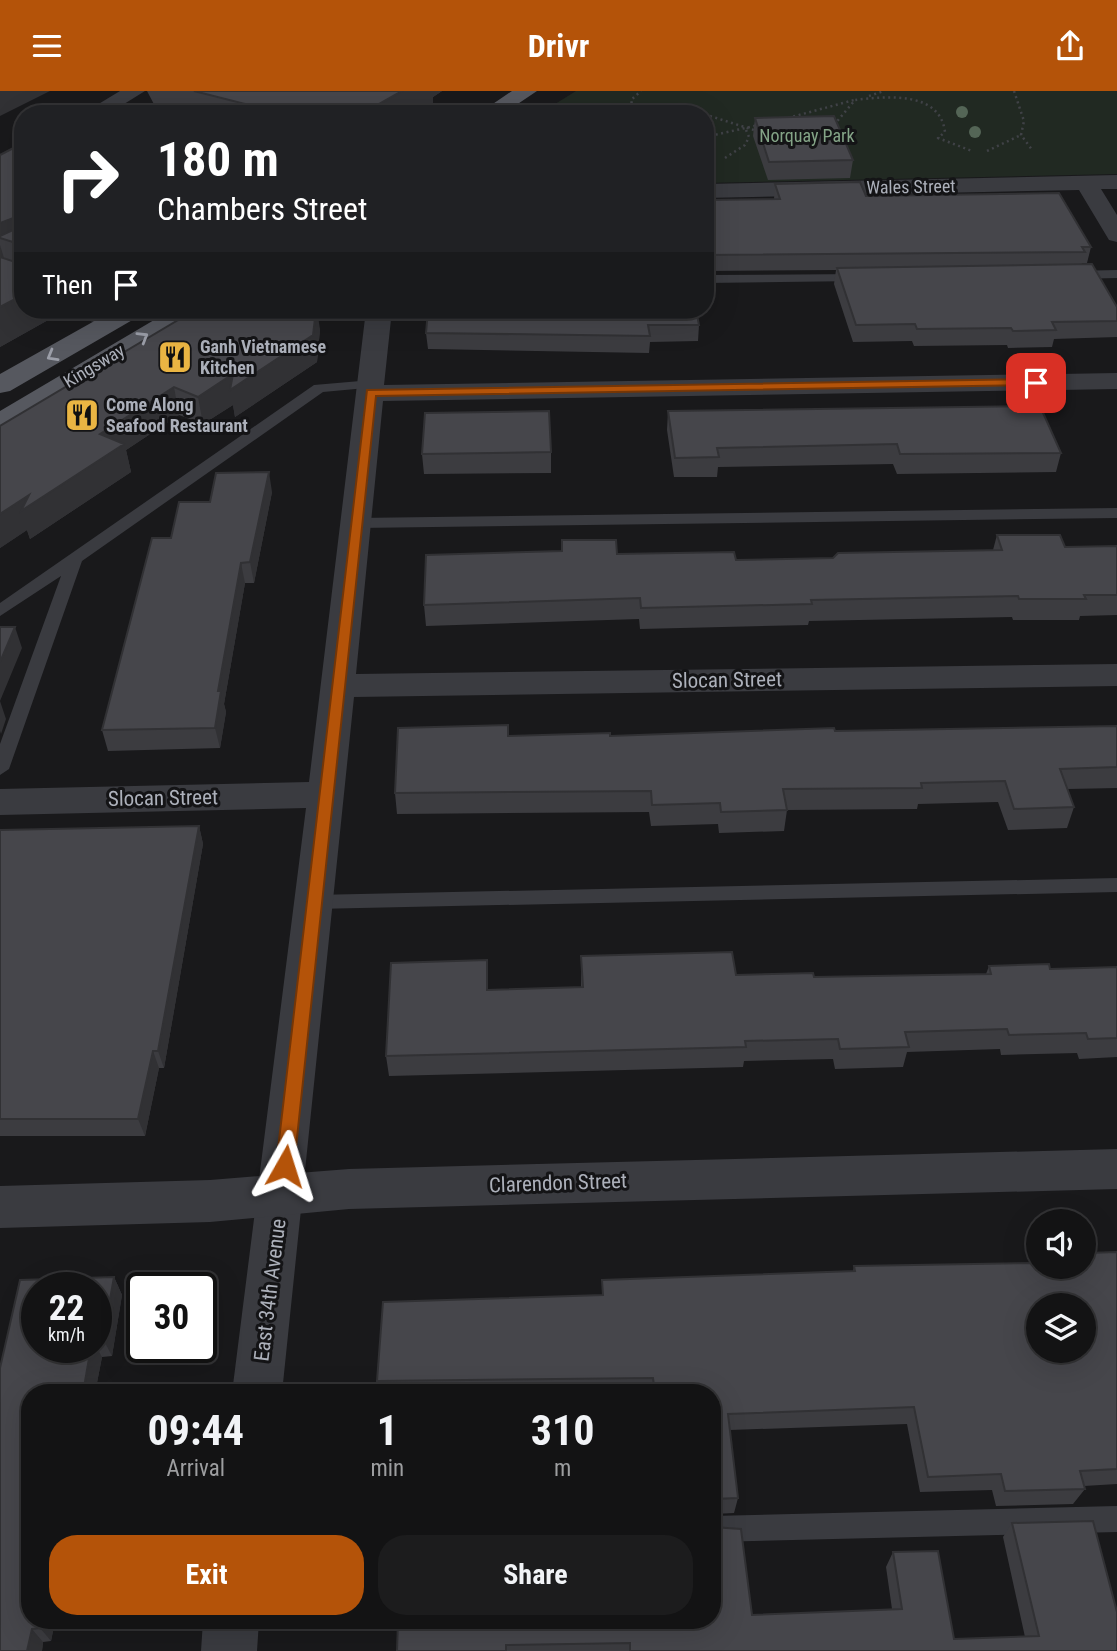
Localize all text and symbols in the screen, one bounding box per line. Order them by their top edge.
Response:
icon: menu [28,27,66,65]
text: Drivr [528,27,589,65]
icon: share [1051,27,1089,65]
park label: Norquay Park [759,125,855,146]
text: 180 m [157,131,279,188]
icon: right [42,133,133,224]
street label: Wales Street [866,175,956,198]
text: Chambers Street [157,190,367,228]
icon: arrive [107,266,145,304]
text: Then [42,270,93,300]
one-way arrow [135,333,148,346]
place label: Ganh Vietnamese Kitchen [200,336,326,378]
restaurant icon: Ganh Vietnamese Kitchen [156,338,194,376]
street label: Kingsway [59,339,128,392]
one-way arrow [46,347,59,360]
pin [1006,353,1066,413]
icon: arrive [1017,364,1055,402]
place label: Come Along Seafood Restaurant [106,394,248,436]
restaurant icon: Come Along Seafood Restaurant [63,396,101,434]
street label: Slocan Street [672,667,782,693]
street label: Slocan Street [108,785,218,811]
position arrow [248,1129,322,1203]
street label: Clarendon Street [489,1169,627,1197]
map controls [1026,1209,1096,1363]
button: sound [1026,1209,1096,1279]
street label: East 34th Avenue [249,1217,291,1363]
speed limit sign: 30 [126,1272,217,1363]
text: 22 [49,1288,84,1329]
button: layers [1026,1293,1096,1363]
text: km/h [48,1324,85,1345]
text: 09:44 [148,1406,244,1455]
text: 1 [377,1406,398,1455]
text: 310 [531,1406,594,1455]
text: Arrival [166,1455,225,1482]
text: min [370,1455,404,1482]
text: m [554,1455,571,1482]
button: Exit [49,1535,364,1615]
button: Share [378,1535,693,1615]

